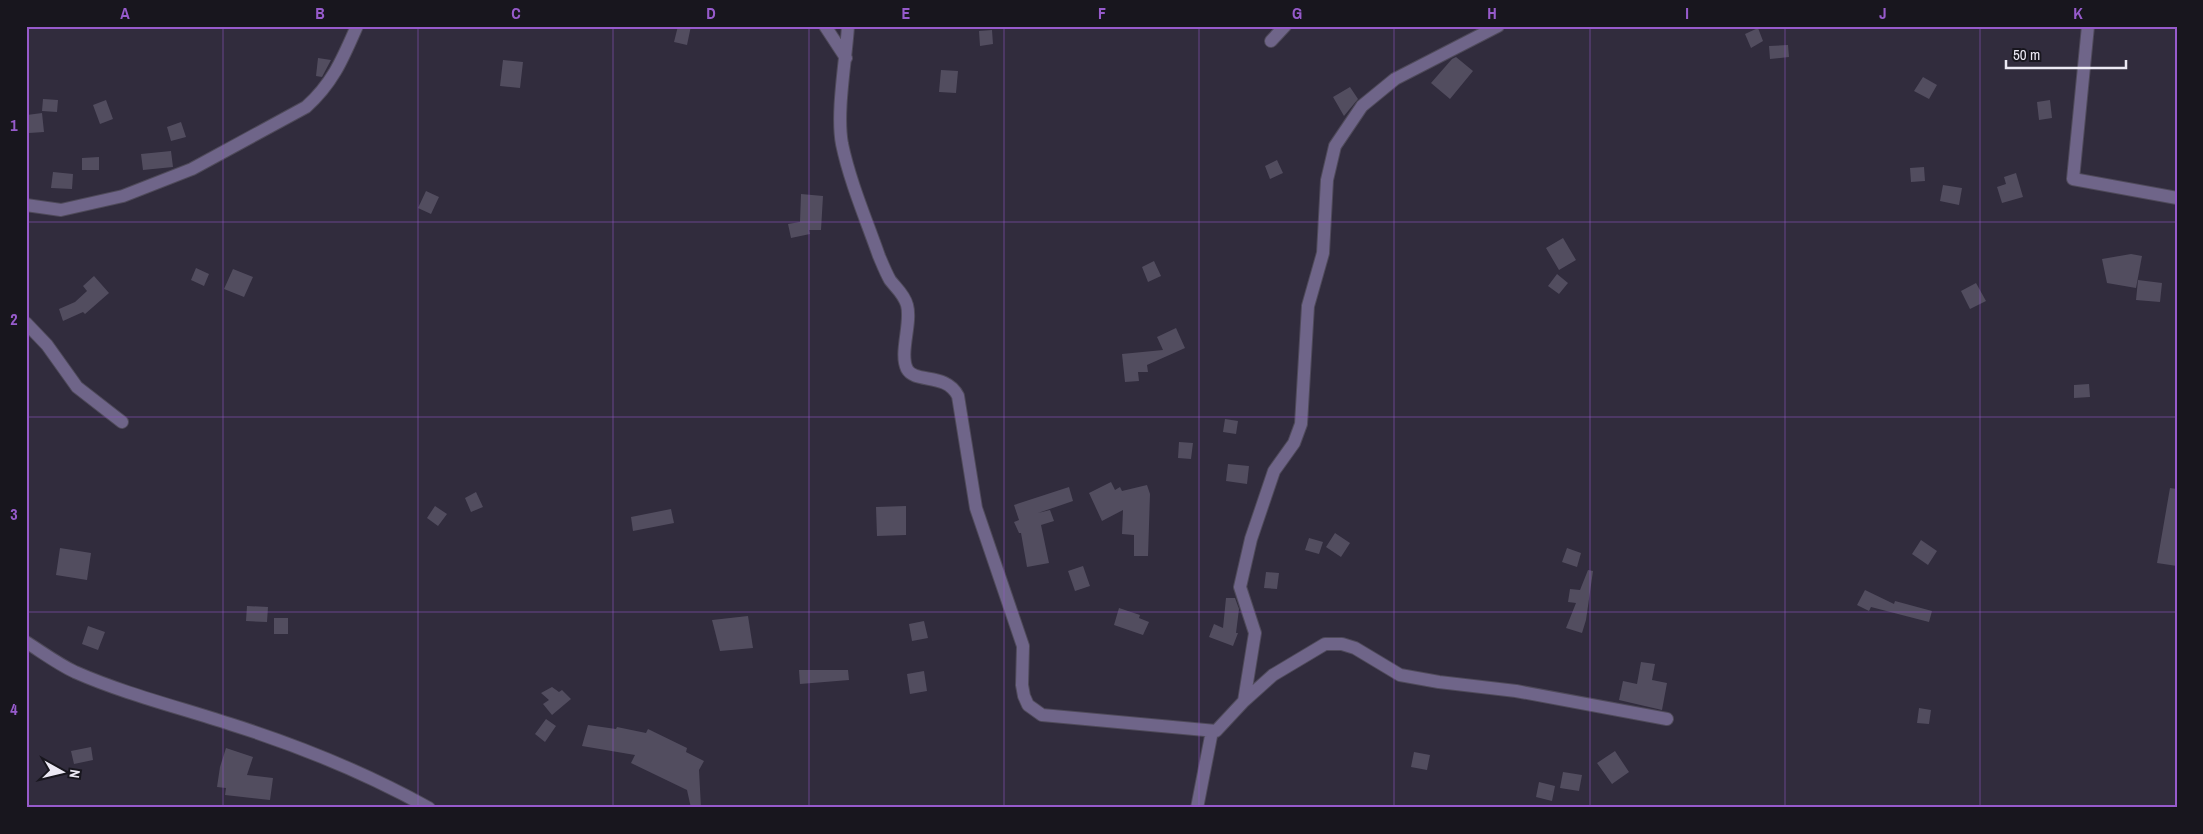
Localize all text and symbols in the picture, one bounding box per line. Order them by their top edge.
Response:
text: A [120,2,130,24]
text: B [315,2,325,24]
text: C [511,2,521,24]
text: D [706,2,716,24]
text: E [902,2,911,24]
text: F [1098,2,1106,24]
text: G [1292,2,1302,24]
text: H [1487,2,1497,24]
text: I [1685,2,1689,24]
text: J [1879,2,1887,24]
text: K [2073,2,2083,24]
scale bar [2006,38,2126,70]
text: 50 m [2013,44,2040,65]
text: 1 [10,114,18,136]
text: 2 [10,308,18,330]
text: 3 [10,503,18,525]
text: 4 [10,698,18,720]
north arrow [38,746,88,796]
text: N [65,768,84,779]

